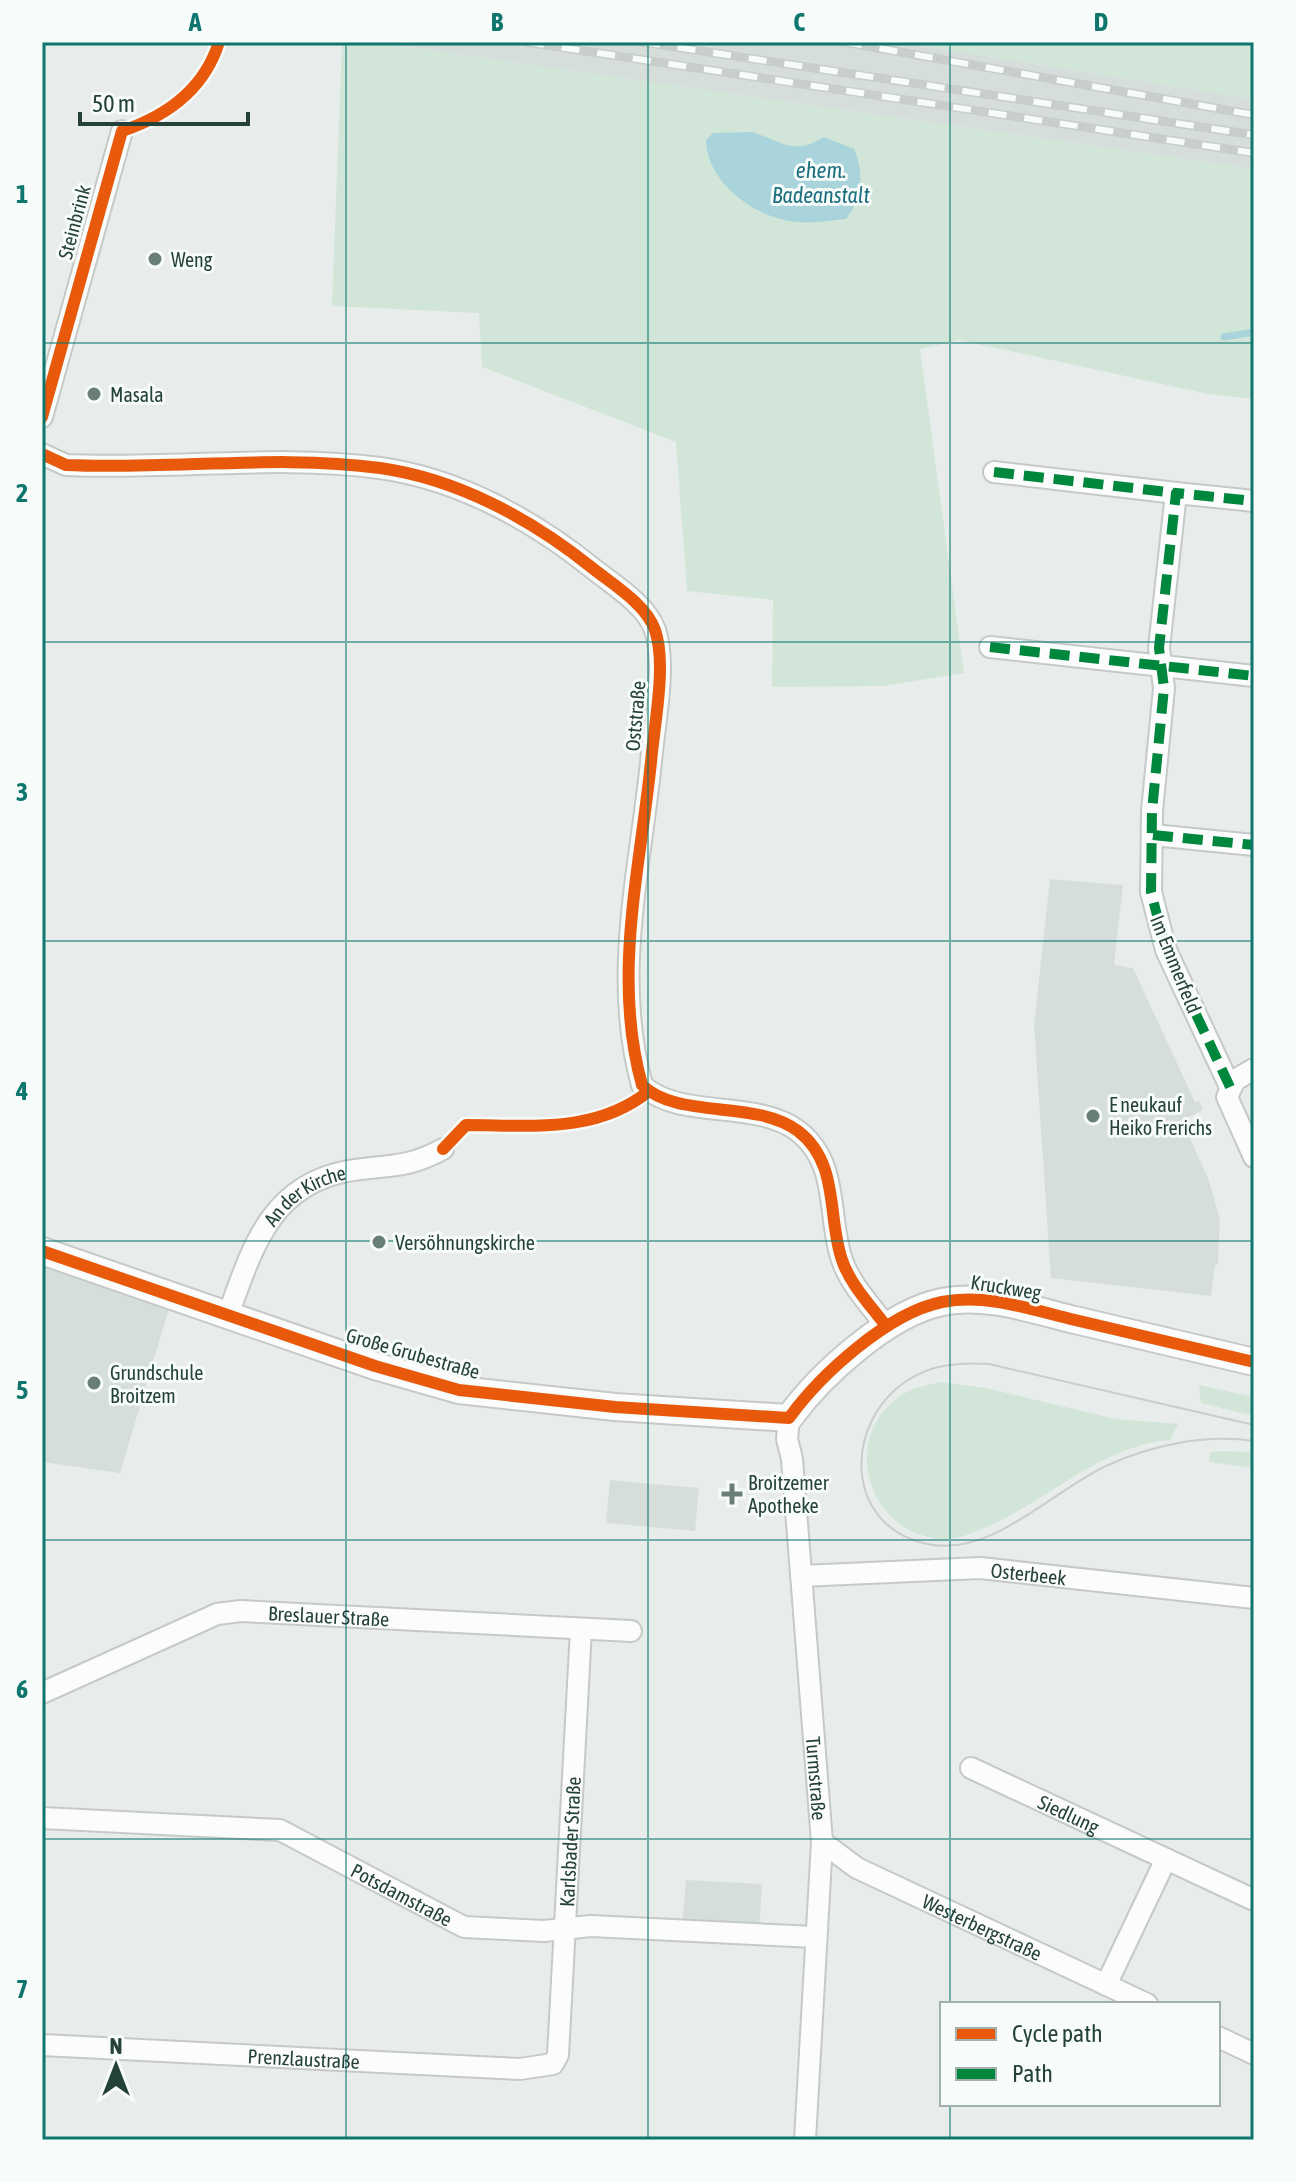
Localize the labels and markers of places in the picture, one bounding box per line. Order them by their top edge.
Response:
place label: Weng [171,248,213,271]
marker: Weng [146,250,164,268]
place label: Masala [110,383,164,406]
marker: Masala [85,385,103,403]
place label: E neukauf Heiko Frerichs [1109,1093,1212,1139]
marker: E neukauf Heiko Frerichs [1084,1107,1102,1125]
place label: Versöhnungskirche [395,1231,535,1254]
marker: Versöhnungskirche [370,1233,388,1251]
place label: Grundschule Broitzem [110,1361,203,1407]
marker: Grundschule Broitzem [85,1374,103,1392]
place label: Broitzemer Apotheke [748,1471,830,1517]
marker: Broitzemer Apotheke [723,1485,741,1503]

